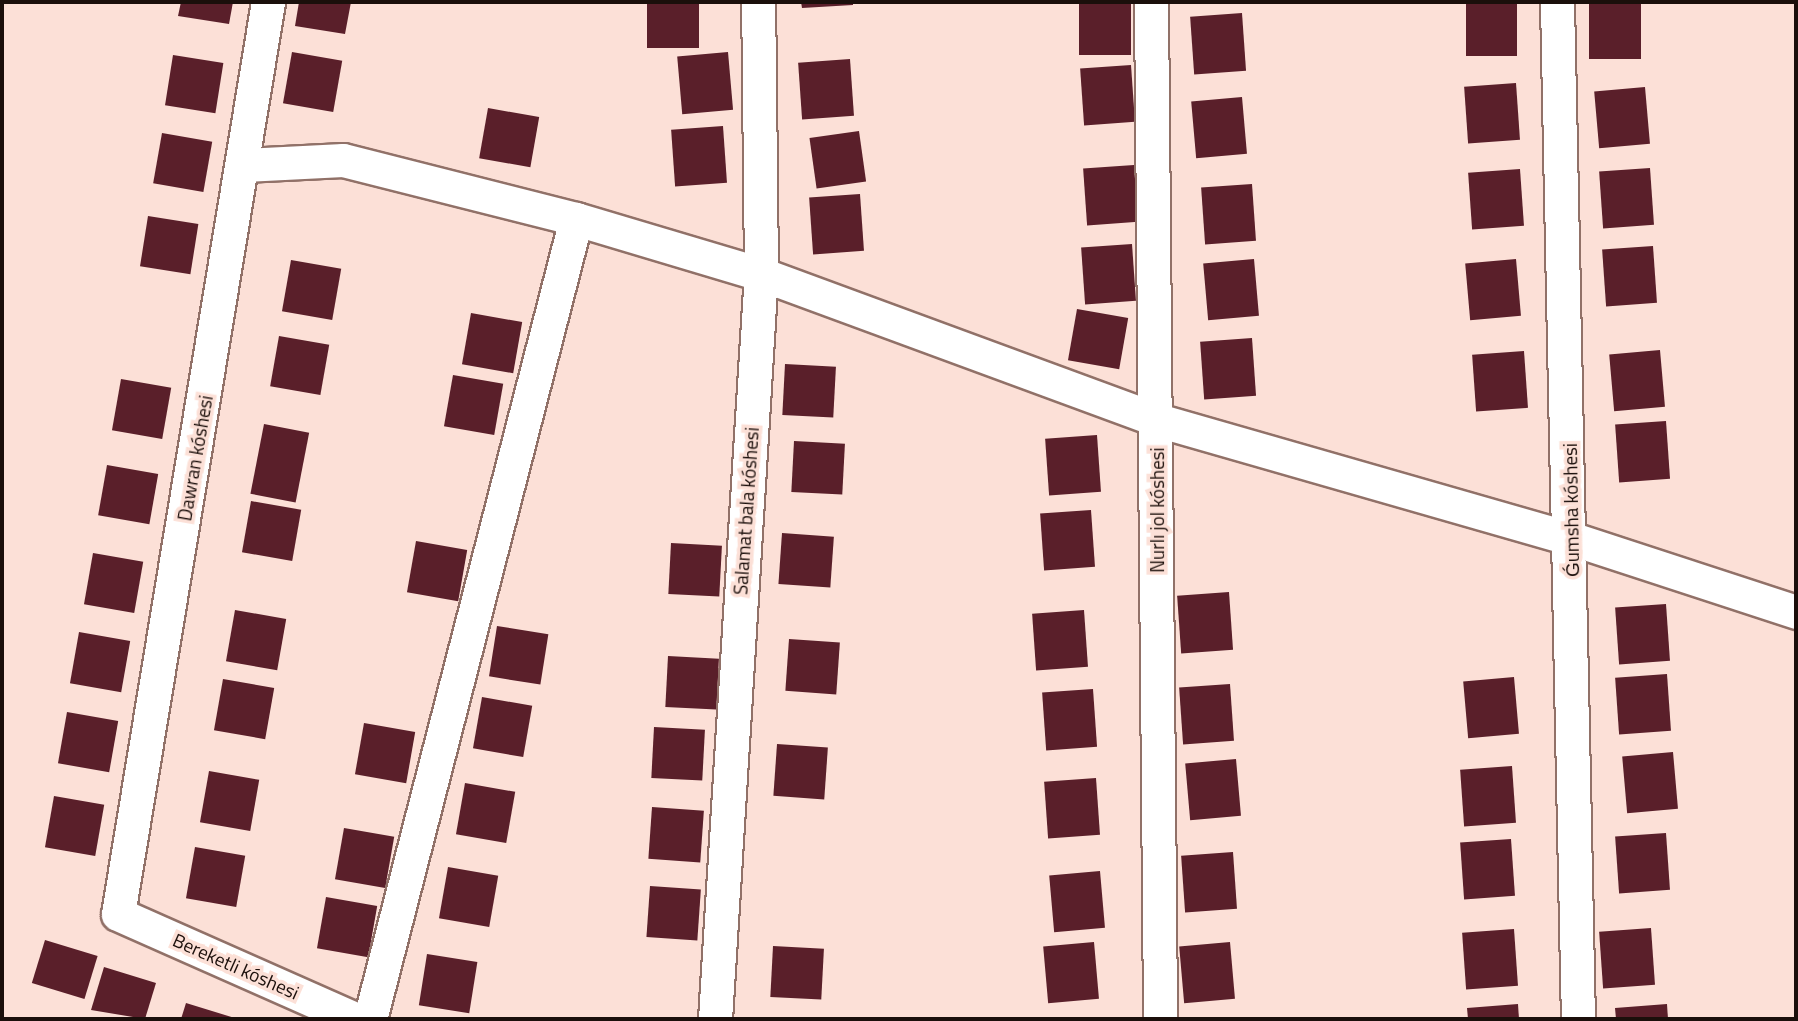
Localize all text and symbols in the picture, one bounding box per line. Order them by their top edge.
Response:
street label: Dawran kóshesi [173,393,217,523]
street label: Salamat bala kóshesi [729,426,763,596]
street label: Ǵumsha kóshesi [1558,443,1584,577]
street label: Nurlı jol kóshesi [1146,447,1168,573]
street label: Bereketli kóshesi [169,928,303,1004]

